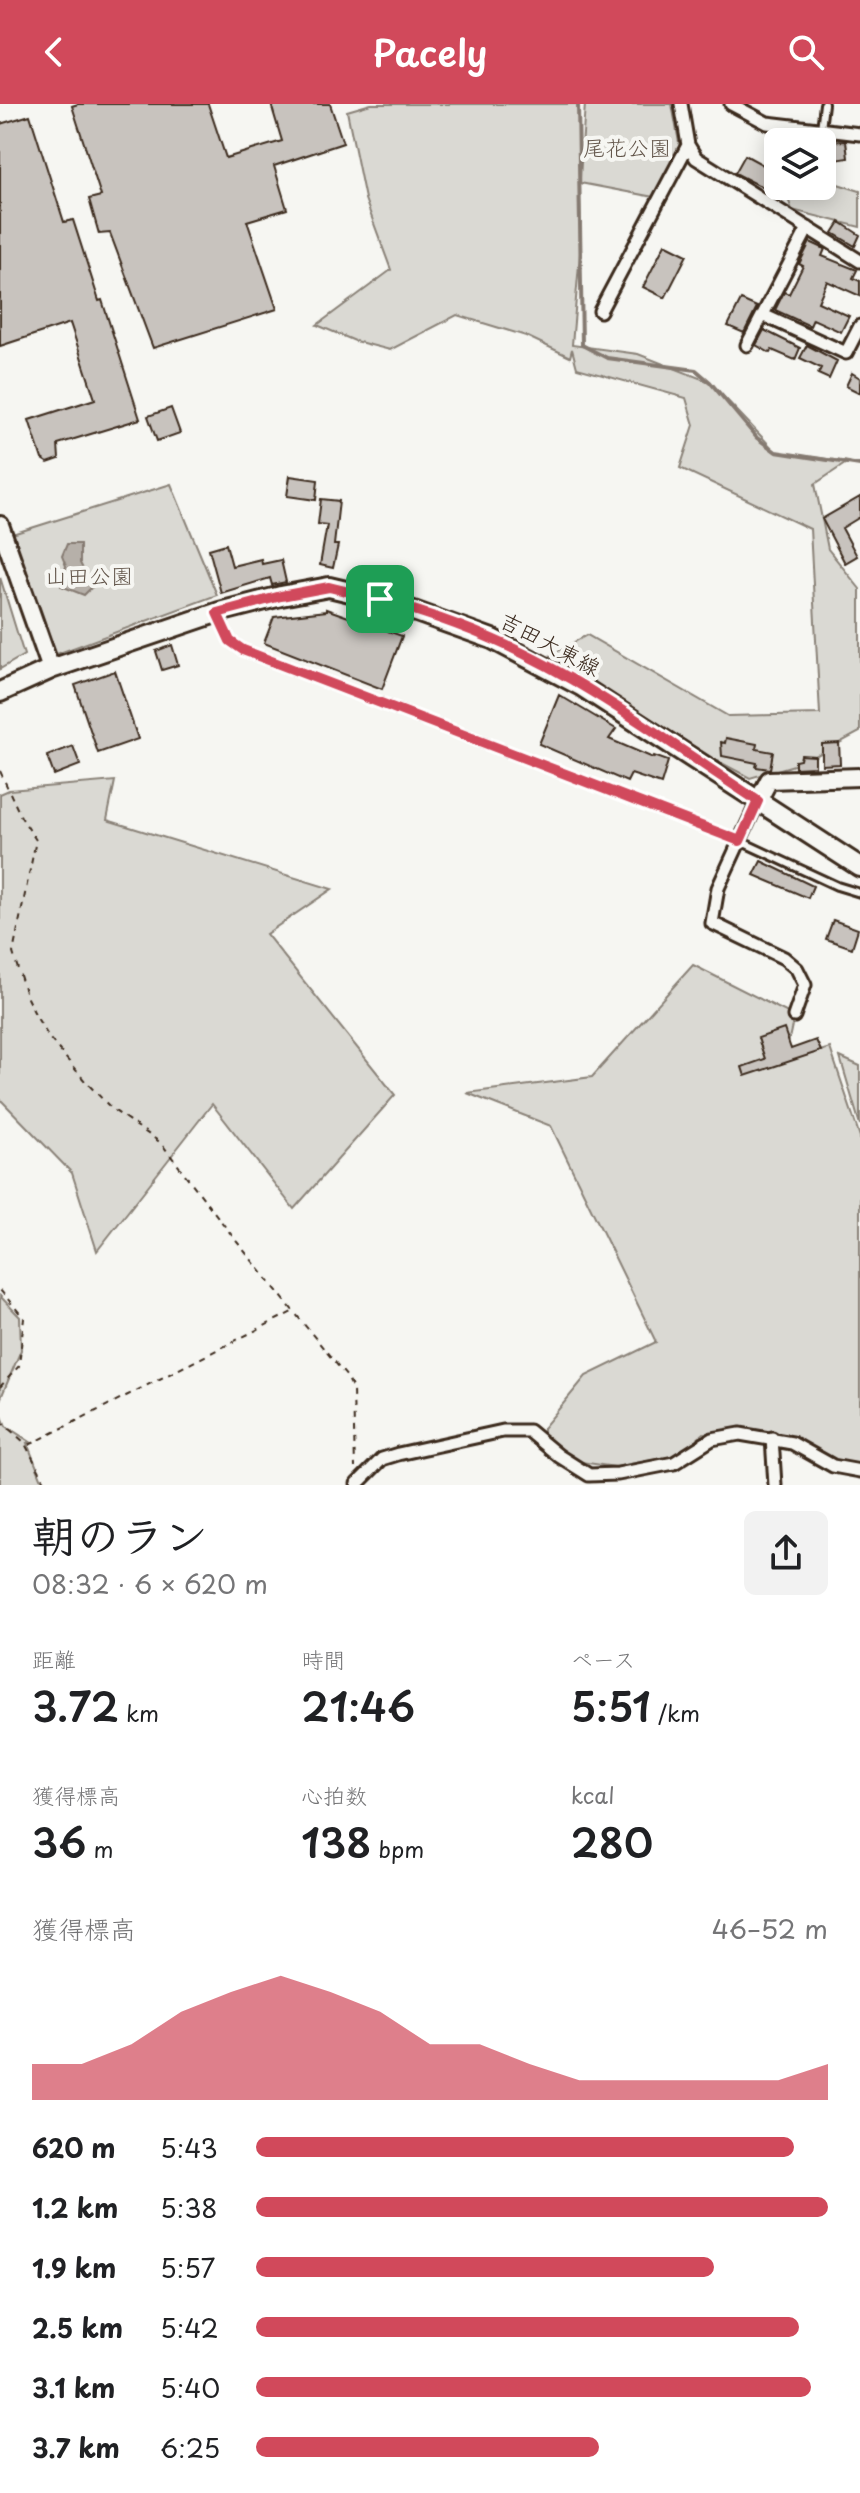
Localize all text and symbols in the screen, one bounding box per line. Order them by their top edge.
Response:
text: Pacely [373,25,487,79]
icon: back [32,30,76,74]
icon: search [784,30,828,74]
map controls [764,128,836,200]
button: layers [764,128,836,200]
park label: 尾花公園 [583,130,671,163]
park label: 山田公園 [45,558,133,591]
pin [346,565,414,633]
icon: arrive [358,577,402,621]
street label: 吉田大東線 [494,602,607,683]
text: 朝のラン [32,1501,208,1567]
button: share [744,1511,828,1595]
text: 08:32 · 6 × 620 m [32,1564,268,1603]
text: 距離 [32,1642,76,1675]
text: 時間 [301,1642,345,1675]
text: ペース [571,1642,635,1675]
text: 3.72 [32,1675,119,1736]
text: 21:46 [301,1675,415,1736]
text: 5:51 [571,1675,651,1736]
text: km [119,1696,159,1729]
text: /km [651,1696,700,1729]
text: 獲得標高 [32,1778,120,1811]
text: 心拍数 [301,1778,367,1811]
text: kcal [571,1778,615,1811]
text: 36 [32,1811,86,1872]
text: 138 [301,1811,371,1872]
text: 280 [571,1811,653,1872]
text: m [86,1832,114,1865]
text: bpm [371,1832,424,1865]
text: 獲得標高 [32,1909,136,1948]
text: 46–52 m [712,1909,828,1948]
text: 620 m [32,2128,116,2167]
text: 5:43 [160,2128,218,2167]
text: 1.2 km [32,2188,118,2227]
text: 5:38 [160,2188,218,2227]
text: 1.9 km [32,2248,116,2287]
text: 5:57 [160,2248,215,2287]
text: 2.5 km [32,2308,123,2347]
text: 5:42 [160,2308,219,2347]
text: 3.1 km [32,2368,115,2407]
text: 5:40 [160,2368,220,2407]
text: 3.7 km [32,2428,120,2467]
text: 6:25 [160,2428,220,2467]

